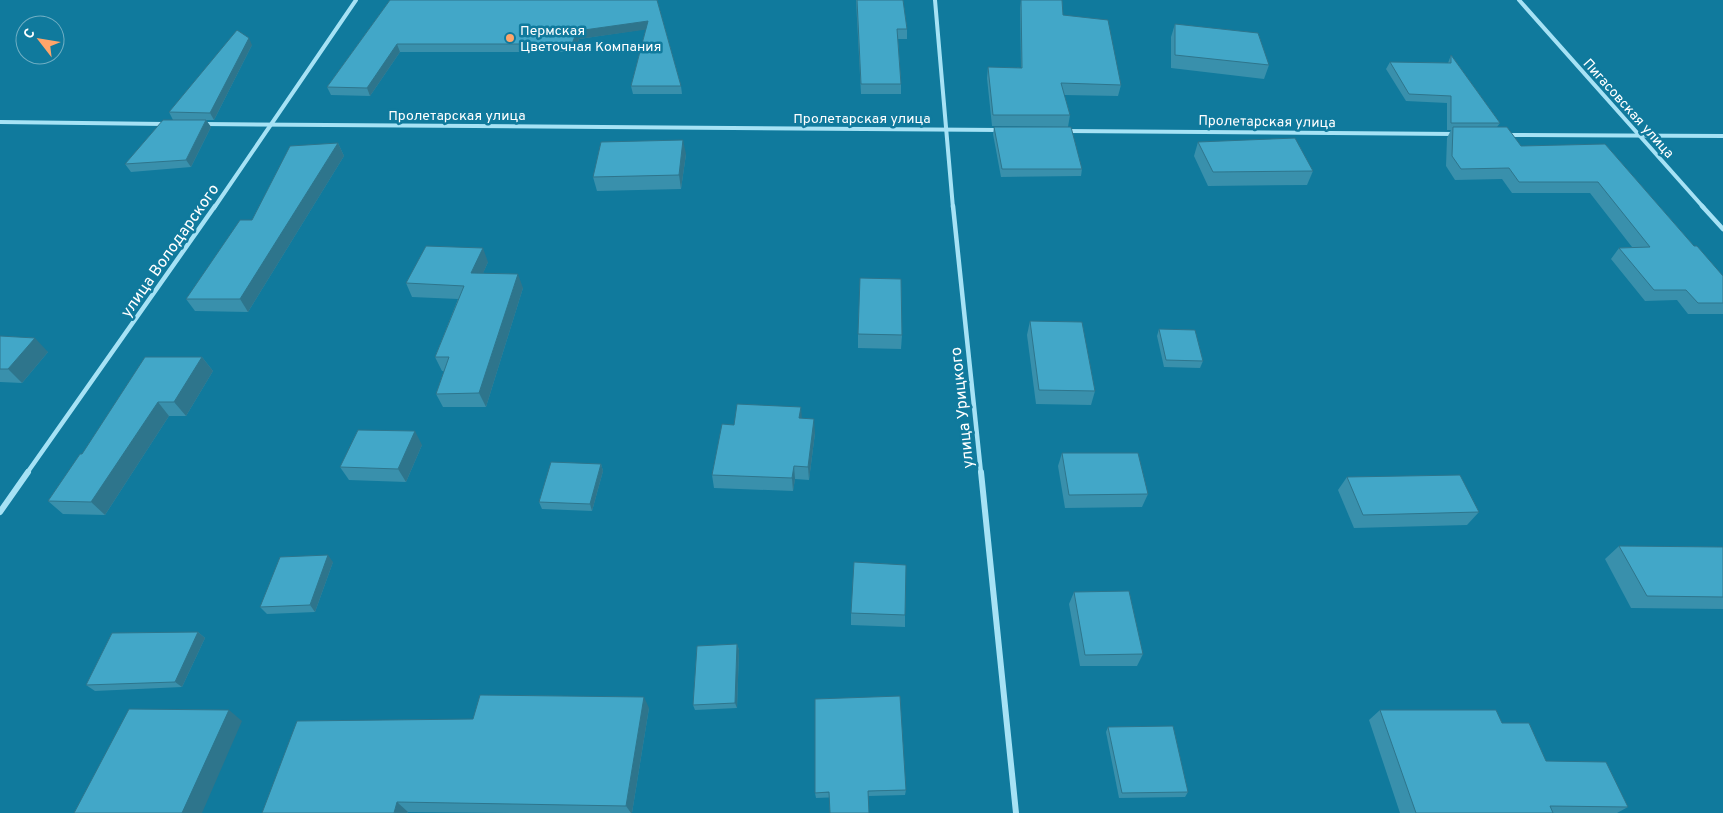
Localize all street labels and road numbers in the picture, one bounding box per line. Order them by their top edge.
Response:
street label: Пигасовская улица [1579,56,1677,162]
street label: Пролетарская улица [388,108,526,125]
street label: Пролетарская улица [793,111,931,128]
street label: Пролетарская улица [1198,113,1336,132]
street label: улица Володарского [117,180,224,322]
street label: улица Урицкого [947,346,979,470]

